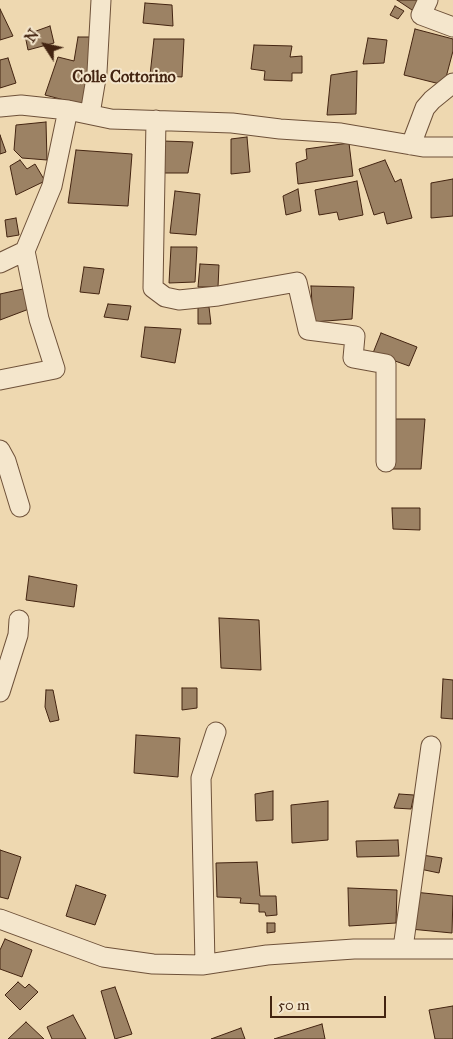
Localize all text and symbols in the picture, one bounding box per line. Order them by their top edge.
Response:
north arrow [20,20,70,70]
text: N [22,26,43,46]
district label: Colle Cottorino [72,68,176,88]
scale bar [273,986,389,1018]
text: 50 m [278,996,310,1014]

